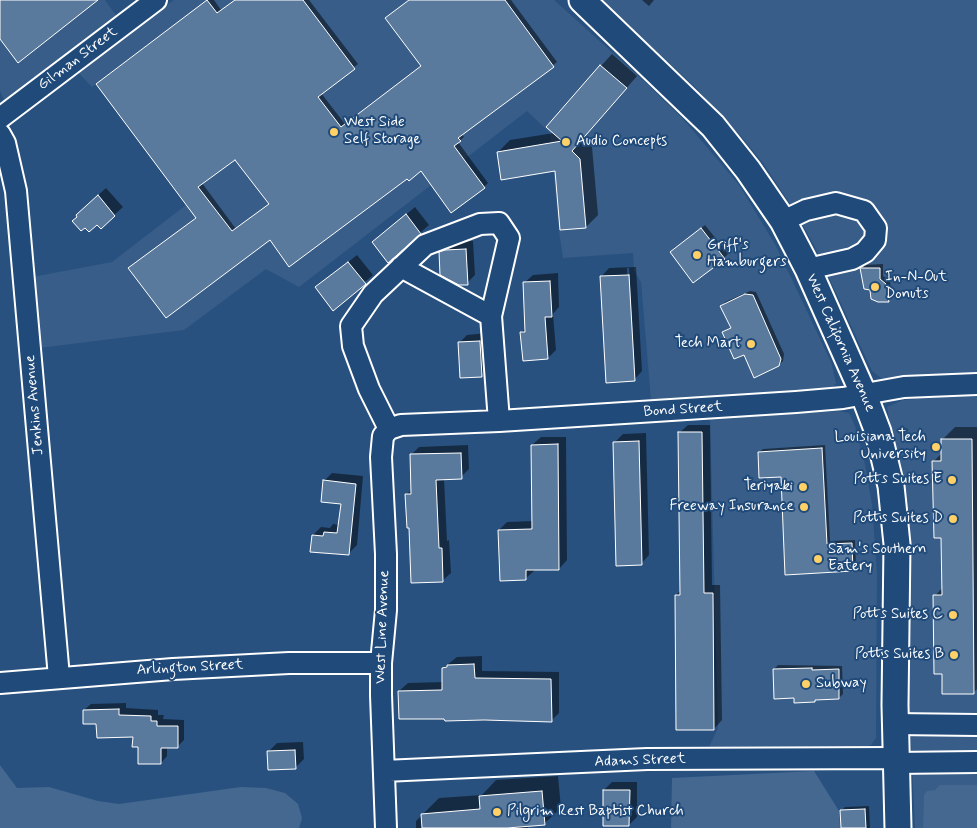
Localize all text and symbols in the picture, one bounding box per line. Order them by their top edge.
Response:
street label: Gilman Street [35,23,121,95]
place label: West Side Self Storage [344,114,421,149]
marker: West Side Self Storage [328,126,340,138]
place label: Audio Concepts [576,133,667,151]
marker: Audio Concepts [560,136,572,148]
place label: Griff's Hamburgers [707,237,787,272]
marker: Griff's Hamburgers [691,249,703,261]
place label: In-N-Out Donuts [885,269,947,304]
street label: West California Avenue [801,271,879,415]
marker: In-N-Out Donuts [869,281,881,293]
place label: Tech Mart [675,335,741,353]
marker: Tech Mart [745,338,757,350]
street label: Jenkins Avenue [22,354,48,456]
street label: Bond Street [643,398,723,422]
place label: Louisiana Tech University [834,429,926,464]
marker: Louisiana Tech University [930,441,942,453]
place label: Potts Suites E [854,471,942,489]
marker: Potts Suites E [946,474,958,486]
place label: Teriyaki [744,478,793,496]
marker: Teriyaki [797,481,809,493]
place label: Freeway Insurance [669,498,794,516]
marker: Freeway Insurance [798,501,810,513]
place label: Potts Suites D [853,510,943,528]
marker: Potts Suites D [947,513,959,525]
place label: Sam's Southern Eatery [828,541,927,576]
marker: Sam's Southern Eatery [812,553,824,565]
street label: West Line Avenue [372,570,394,684]
place label: Potts Suites C [853,606,943,624]
marker: Potts Suites C [947,609,959,621]
place label: Potts Suites B [855,646,944,664]
marker: Potts Suites B [948,649,960,661]
street label: Arlington Street [136,656,244,680]
place label: Subway [816,675,867,693]
marker: Subway [800,678,812,690]
street label: Adams Street [594,750,686,772]
place label: Pilgrim Rest Baptist Church [507,803,684,821]
marker: Pilgrim Rest Baptist Church [491,806,503,818]

